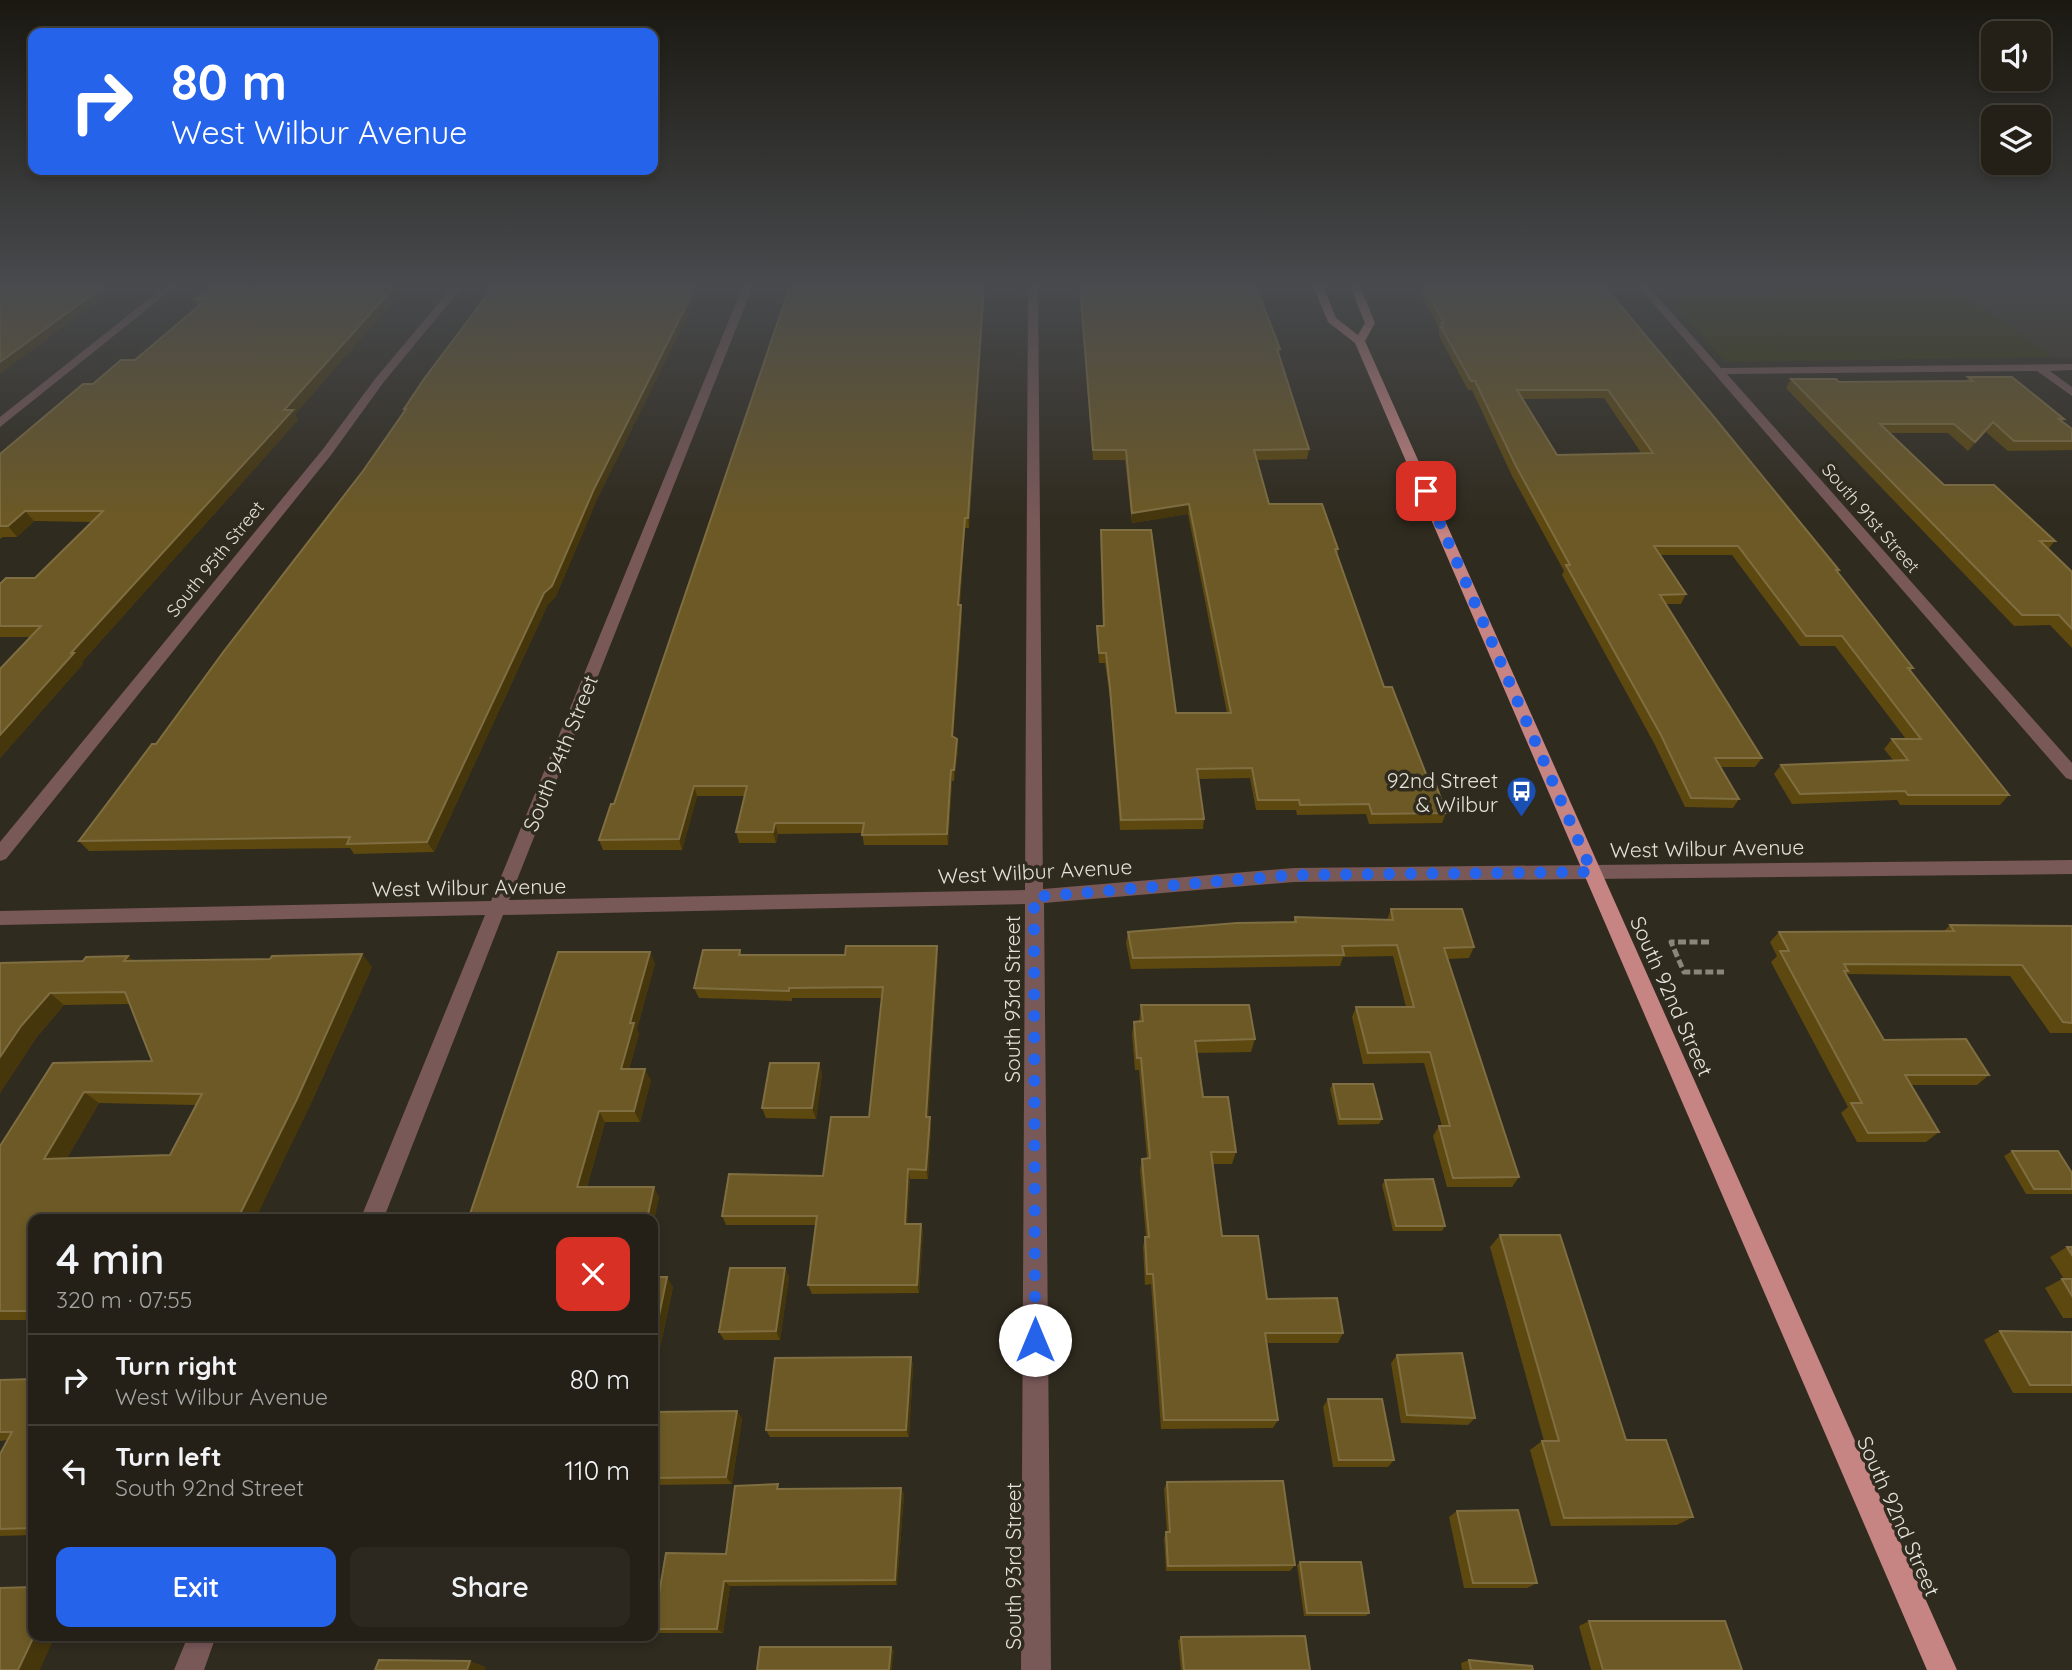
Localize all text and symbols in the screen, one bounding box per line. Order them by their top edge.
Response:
map controls [1981,21,2051,175]
button: sound [1981,21,2051,91]
text: 80 m [171,51,287,112]
icon: right [56,56,147,147]
button: layers [1981,105,2051,175]
text: West Wilbur Avenue [171,112,467,152]
street label: South 91st Street [1817,458,1925,578]
pin [1396,461,1456,521]
icon: arrive [1407,472,1445,510]
street label: South 95th Street [161,496,269,622]
street label: South 94th Street [517,671,603,835]
place label: 92nd Street & Wilbur [1387,767,1498,817]
bus stop icon: 92nd Street & Wilbur [1504,775,1538,819]
street label: West Wilbur Avenue [1610,833,1804,863]
street label: West Wilbur Avenue [937,853,1133,889]
street label: West Wilbur Avenue [372,872,566,902]
street label: South 92nd Street [1625,912,1719,1080]
street label: South 93rd Street [999,915,1025,1083]
text: 4 min [56,1232,165,1285]
button: close [556,1237,630,1311]
text: 320 m · 07:55 [56,1285,192,1314]
position arrow [998,1303,1072,1377]
text: Turn right [115,1349,237,1382]
icon: right [56,1361,94,1399]
text: 80 m [570,1363,630,1396]
text: West Wilbur Avenue [115,1382,328,1411]
street label: South 92nd Street [1852,1432,1946,1600]
text: Turn left [115,1440,222,1473]
icon: left [56,1452,94,1490]
text: 110 m [564,1454,630,1487]
text: South 92nd Street [115,1473,304,1502]
street label: South 93rd Street [1000,1482,1026,1650]
button: Exit [56,1547,336,1627]
button: Share [350,1547,630,1627]

